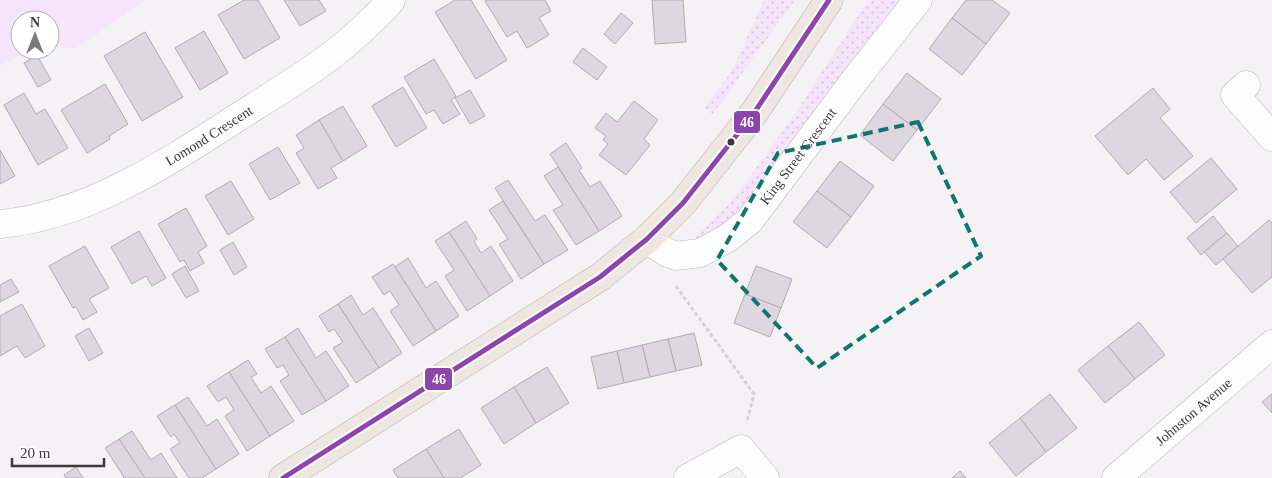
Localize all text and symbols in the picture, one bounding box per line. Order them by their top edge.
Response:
north arrow [10,10,60,60]
text: N [30,15,40,30]
street label: Lomond Crescent [163,102,255,169]
street label: King Street Crescent [757,105,839,207]
line badge: 46 [733,110,761,134]
text: 46 [740,115,754,130]
unlabelled marker [726,137,736,147]
line badge: 46 [424,367,453,391]
text: 46 [432,372,446,387]
street label: Johnston Avenue [1152,375,1234,448]
scale bar [12,436,105,468]
text: 20 m [20,445,51,461]

